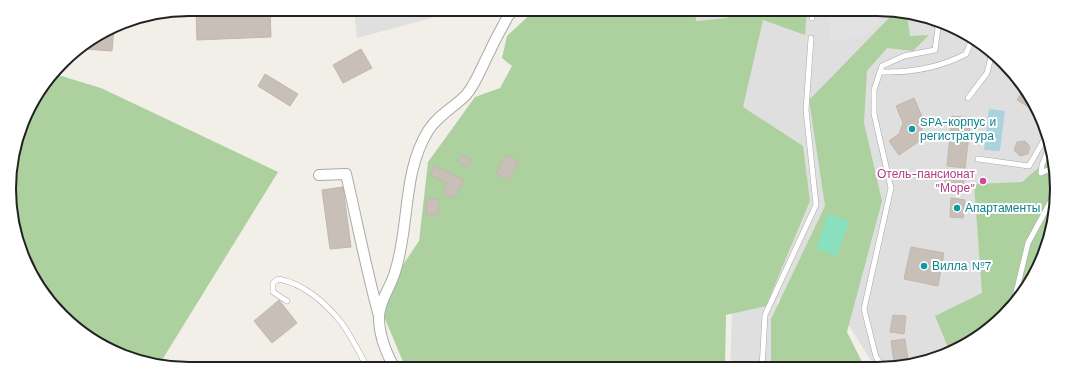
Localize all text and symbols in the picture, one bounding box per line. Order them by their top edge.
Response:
place label: SPA-корпус и регистратура [920,115,996,143]
marker: SPA-корпус и регистратура [907,124,917,134]
place label: Отель-пансионат "Море" [877,167,975,195]
marker: Отель-пансионат "Море" [978,176,988,186]
place label: Апартаменты [965,201,1040,215]
marker: Апартаменты [952,203,962,213]
place label: Вилла №7 [932,259,992,273]
marker: Вилла №7 [919,261,929,271]

